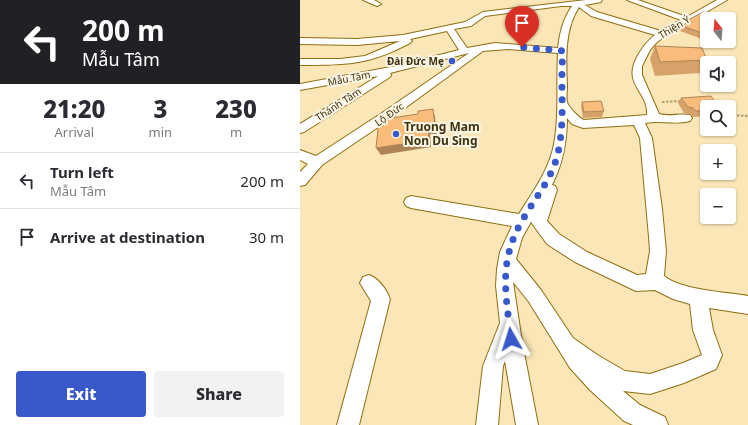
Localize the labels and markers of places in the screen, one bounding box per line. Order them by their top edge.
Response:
pin [505,6,539,47]
place label: Đài Đức Mẹ [387,54,444,68]
marker: Đài Đức Mẹ [447,56,457,66]
place label: Truong Mam Non Du Sing [404,118,480,149]
marker: Truong Mam Non Du Sing [391,129,401,139]

